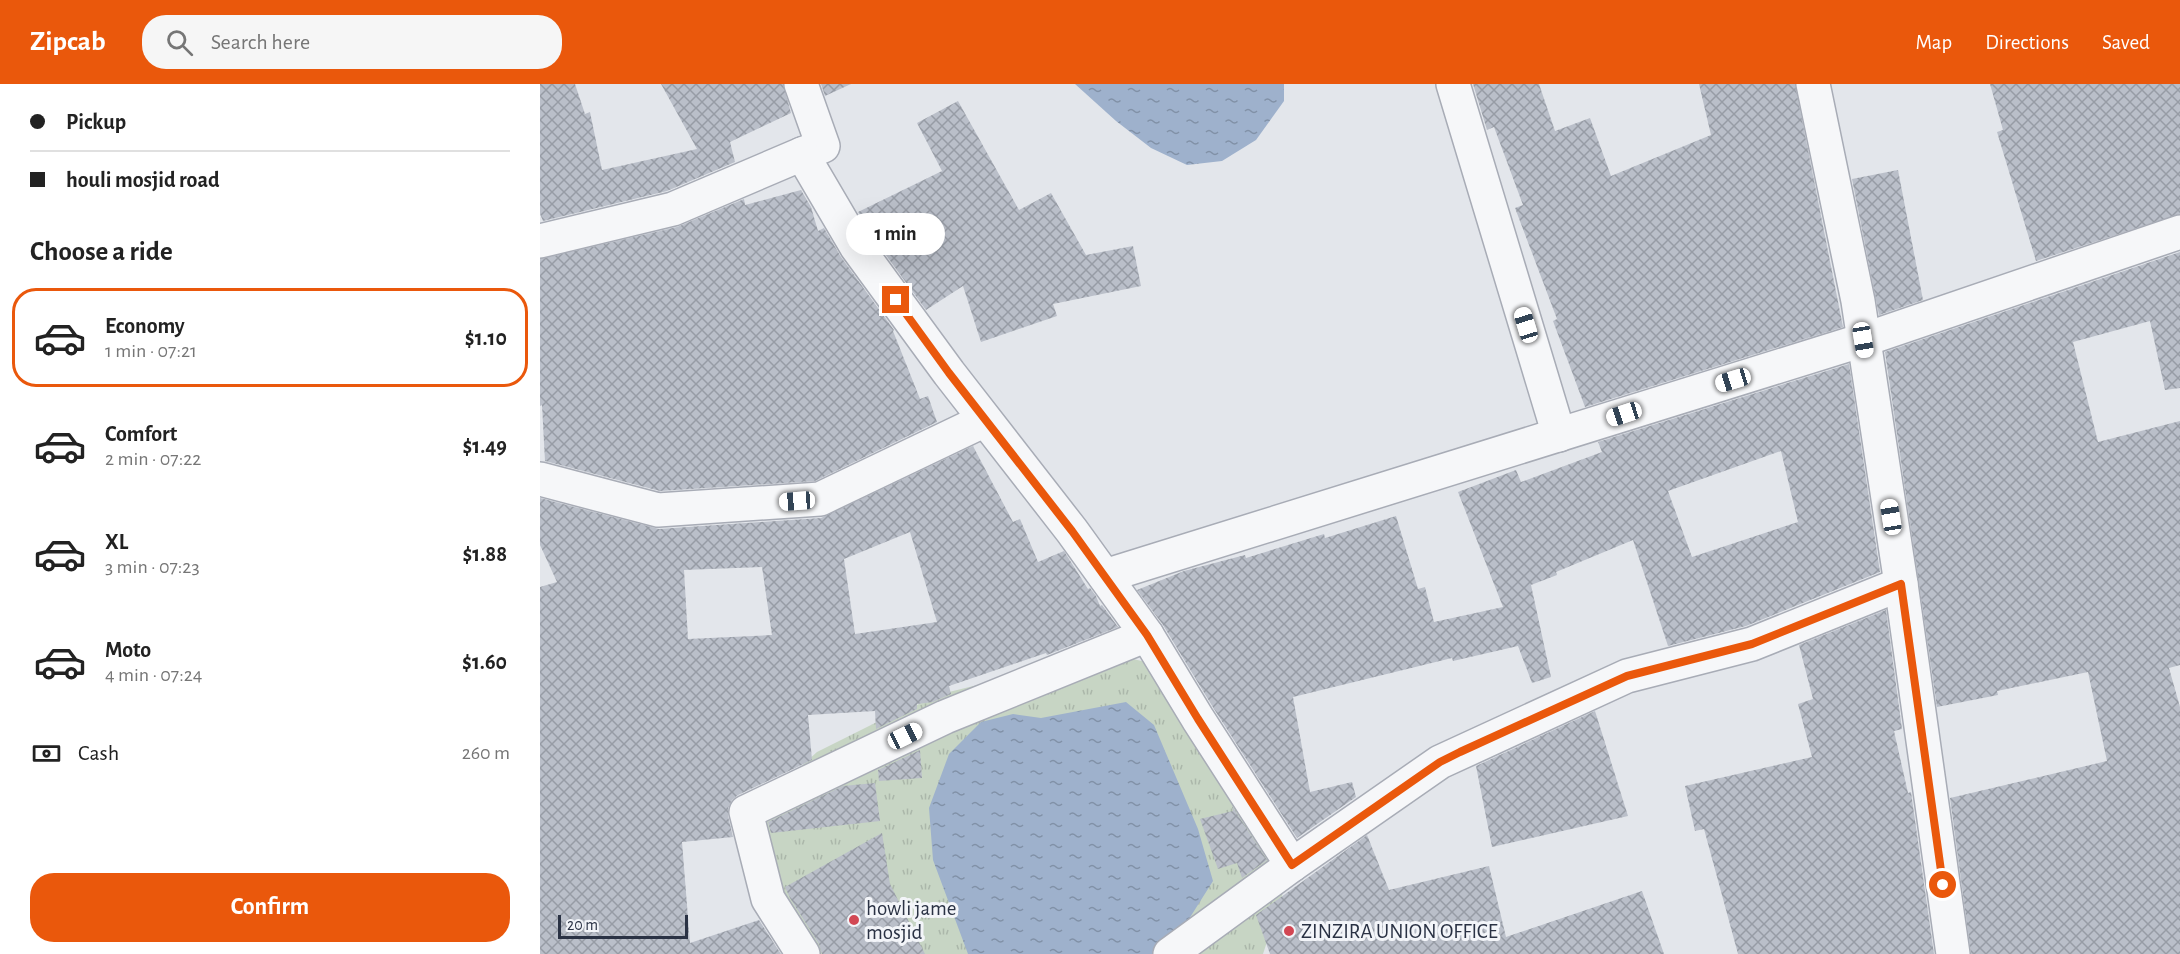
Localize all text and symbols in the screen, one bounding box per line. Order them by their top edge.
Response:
search box [142,15,562,69]
icon: search [163,26,196,59]
text: Zipcab [30,28,106,56]
text: Search here [211,31,310,53]
text: Map [1916,32,1952,53]
text: Directions [1985,32,2069,53]
text: Saved [2102,32,2150,53]
text: Pickup [66,111,126,133]
text: houli mosjid road [66,169,220,191]
callout: 1 min [846,213,946,255]
text: 1 min [874,224,917,244]
text: Choose a ride [30,238,173,265]
route end [882,286,909,313]
car [1512,305,1540,345]
icon: car [33,311,87,365]
text: Economy [105,315,185,337]
car [1851,321,1875,359]
text: $1.10 [465,327,507,349]
text: 1 min · 07:21 [105,341,197,361]
car [1713,366,1753,394]
car [1604,400,1644,428]
icon: car [33,419,87,473]
text: Comfort [105,423,177,445]
text: $1.49 [462,435,507,457]
text: 2 min · 07:22 [105,449,201,469]
car [778,491,816,511]
car [1879,498,1903,536]
icon: car [33,527,87,581]
text: XL [105,531,128,553]
text: $1.88 [462,543,507,565]
text: 3 min · 07:23 [105,557,200,577]
icon: car [33,635,87,689]
text: Moto [105,639,151,661]
text: $1.60 [462,651,507,673]
text: 4 min · 07:24 [105,665,202,685]
car [885,720,925,752]
icon: cash [30,737,63,770]
text: Cash [78,742,119,764]
text: 260 m [462,743,510,763]
route start [1929,871,1956,898]
button: Confirm [30,873,510,942]
place label: howli jame mosjid [866,898,956,943]
scale bar [558,912,688,940]
marker: howli jame mosjid [847,913,861,927]
text: 20 m [567,917,598,933]
place label: ZINZIRA UNION OFFICE [1301,921,1498,942]
marker: ZINZIRA UNION OFFICE [1282,924,1296,938]

